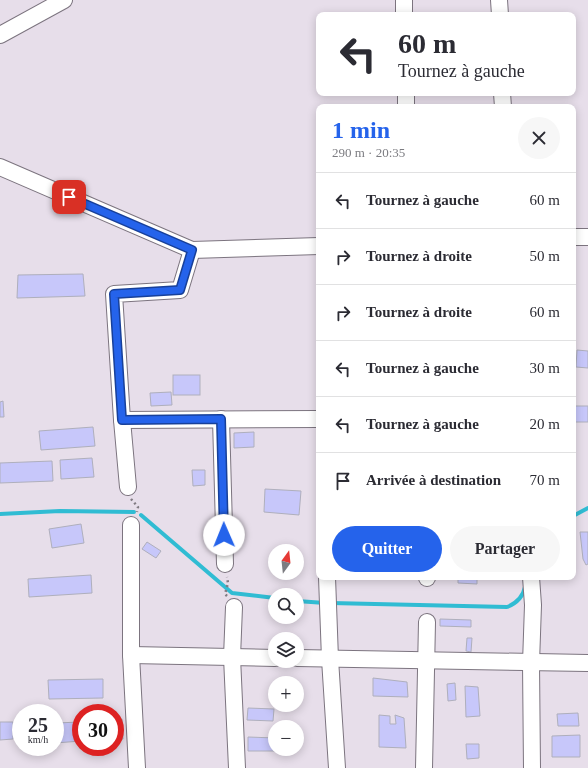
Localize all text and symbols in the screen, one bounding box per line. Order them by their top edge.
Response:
icon: left [332,28,384,80]
text: 60 m [398,28,456,59]
text: Tournez à gauche [398,61,525,81]
text: 1 min [332,117,390,143]
button: close [518,117,560,159]
text: 290 m · 20:35 [332,145,405,160]
pin [52,180,86,214]
icon: arrive [58,186,80,208]
icon: left [332,190,354,212]
text: Tournez à gauche [366,192,479,208]
text: 60 m [530,192,560,208]
icon: right [332,246,354,268]
text: Tournez à droite [366,248,472,264]
text: 50 m [530,248,560,264]
icon: right [332,302,354,324]
text: Tournez à droite [366,304,472,320]
text: 60 m [530,304,560,320]
icon: left [332,358,354,380]
text: Tournez à gauche [366,360,479,376]
text: 30 m [530,360,560,376]
icon: left [332,414,354,436]
text: Tournez à gauche [366,416,479,432]
text: 20 m [530,416,560,432]
icon: arrive [332,470,354,492]
text: Arrivée à destination [366,472,501,488]
text: 70 m [530,472,560,488]
position arrow [203,514,245,556]
button: Quitter [332,526,442,572]
button: Partager [450,526,560,572]
north arrow [268,544,304,580]
map controls [268,544,304,756]
button: search [268,588,304,624]
button: layers [268,632,304,668]
button: + [268,676,304,712]
speed limit sign: 30 [72,704,124,756]
text: 25 [28,714,48,736]
button: − [268,720,304,756]
text: km/h [28,734,48,745]

